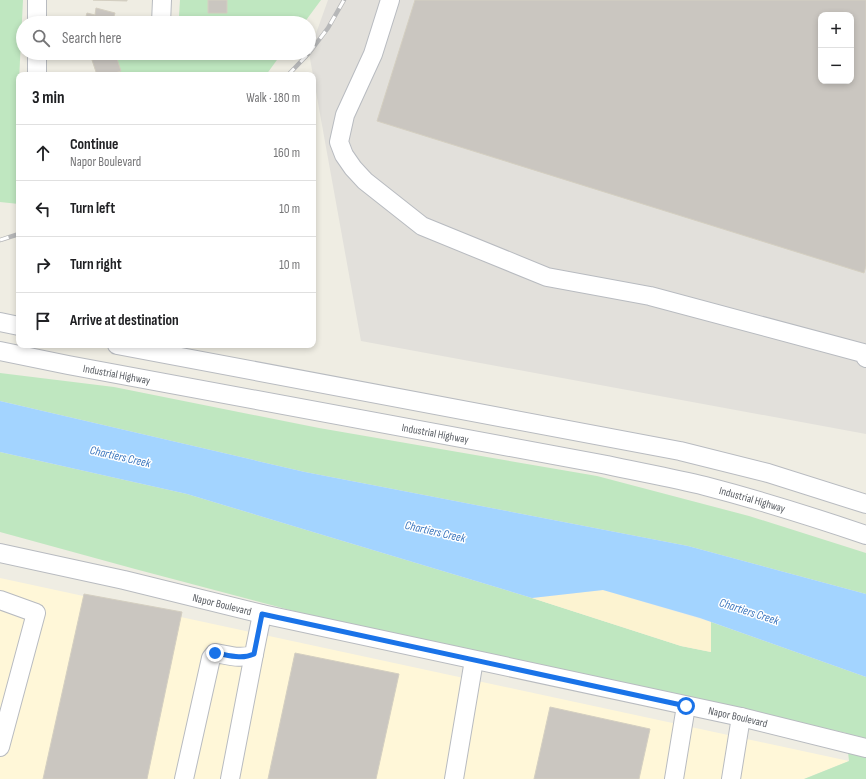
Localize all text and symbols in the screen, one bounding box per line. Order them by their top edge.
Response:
map controls [818,12,854,84]
button: + [818,12,854,48]
search box [16,16,316,60]
icon: search [30,27,52,49]
text: Search here [62,29,122,48]
button: − [818,48,854,84]
text: 3 min [32,88,65,108]
text: Walk · 180 m [246,90,300,106]
text: Continue [70,135,119,154]
icon: ahead [32,142,54,164]
text: 160 m [274,145,300,161]
text: Napor Boulevard [70,154,141,170]
icon: left [32,198,54,220]
text: Turn left [70,199,115,218]
text: 10 m [279,201,300,217]
icon: right [32,254,54,276]
text: Turn right [70,255,122,274]
text: 10 m [279,257,300,273]
icon: arrive [32,310,54,332]
text: Arrive at destination [70,311,179,330]
street label: Industrial Highway [82,361,152,387]
street label: Industrial Highway [401,421,471,446]
water label: Chartiers Creek [88,443,152,471]
street label: Industrial Highway [718,484,788,515]
water label: Chartiers Creek [403,518,467,546]
street label: Napor Boulevard [191,591,253,618]
water label: Chartiers Creek [717,595,781,629]
route end [206,644,224,662]
route start [677,697,695,715]
street label: Napor Boulevard [707,704,769,730]

